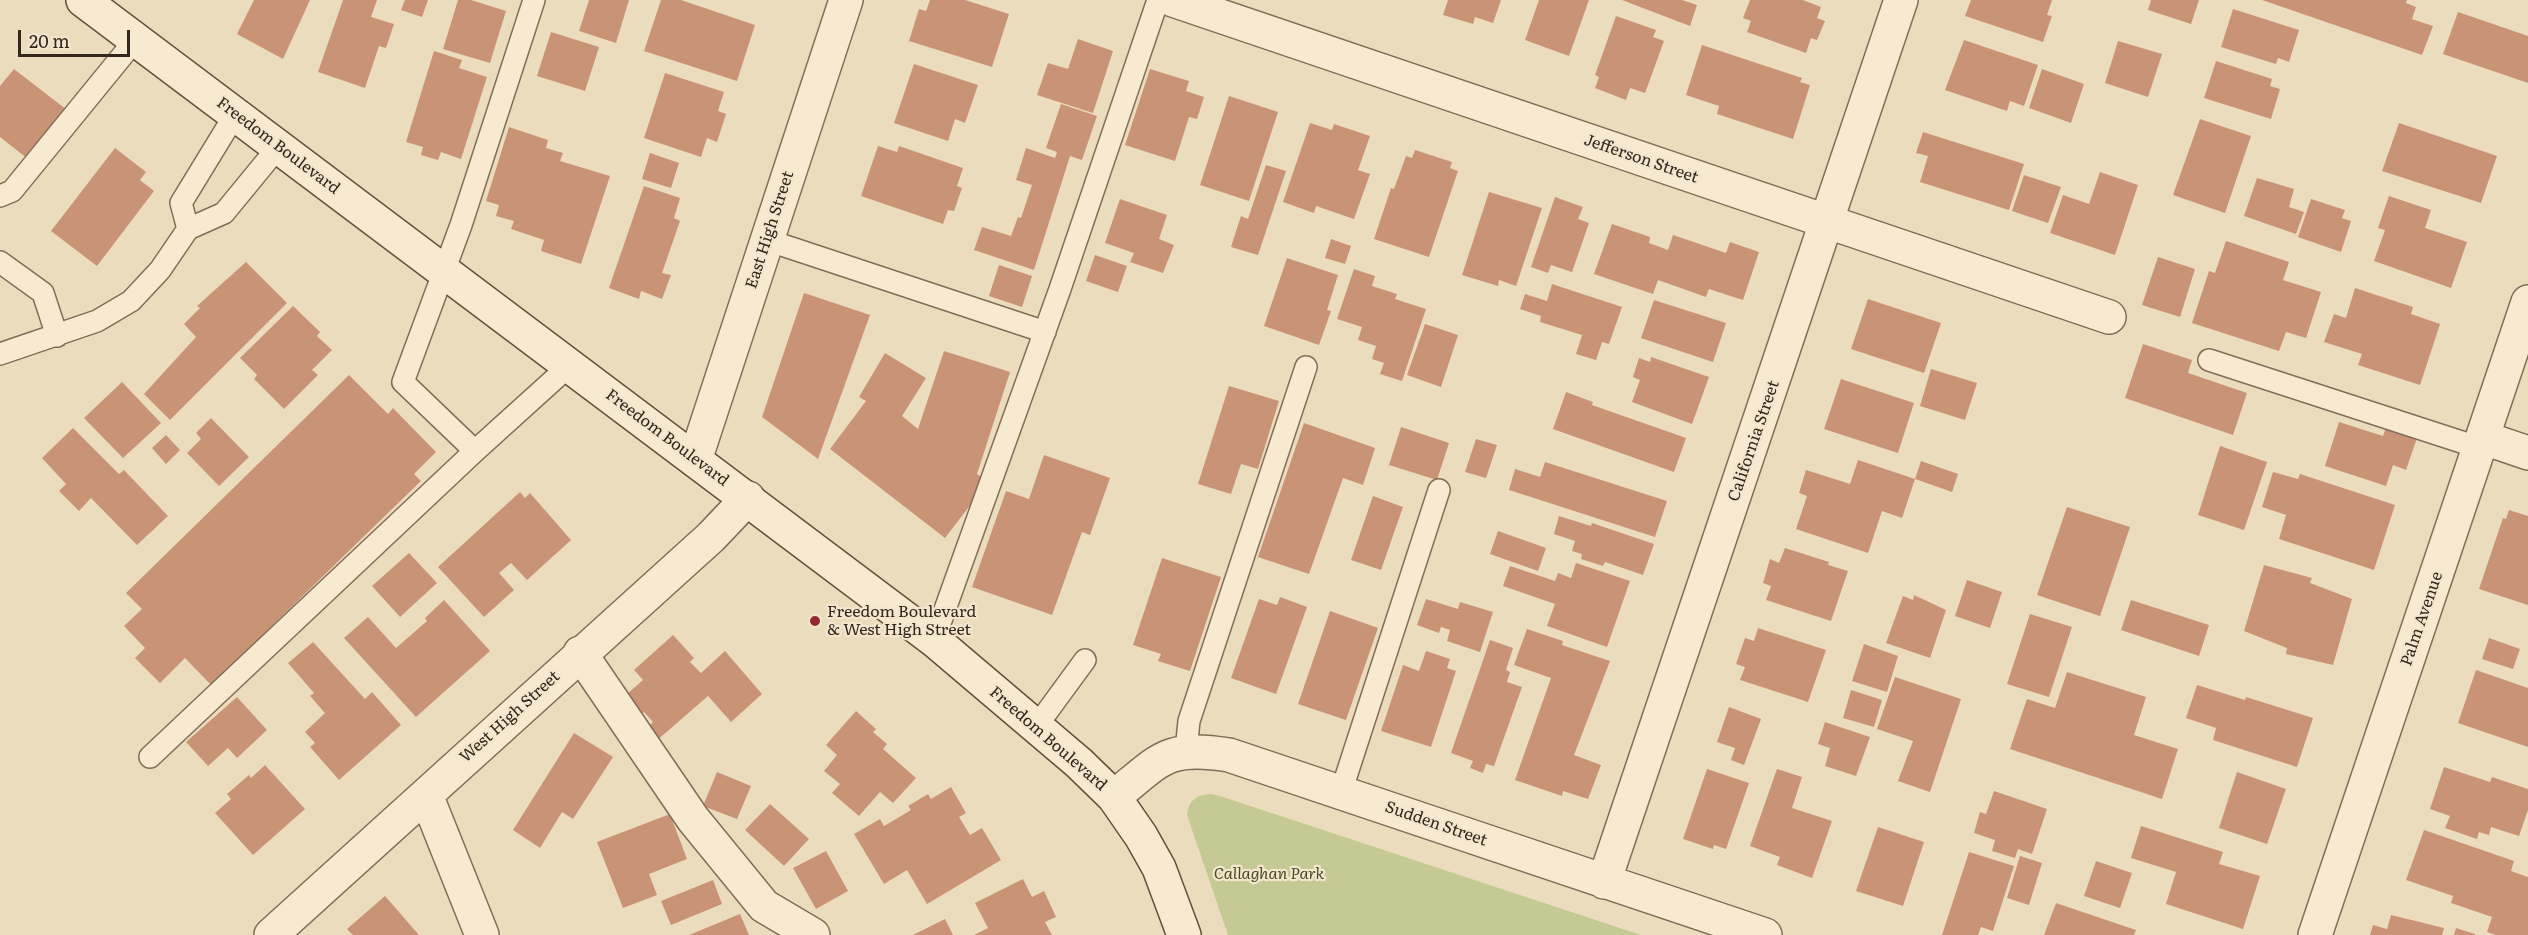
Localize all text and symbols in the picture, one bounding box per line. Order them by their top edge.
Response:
scale bar [21,18,134,56]
text: 20 m [29,27,70,54]
street label: Freedom Boulevard [213,93,343,199]
street label: Jefferson Street [1581,130,1701,188]
street label: East High Street [742,169,798,291]
street label: California Street [1724,378,1784,504]
street label: Freedom Boulevard [602,385,732,491]
street label: Palm Avenue [2397,569,2447,669]
place label: Freedom Boulevard & West High Street [827,602,976,640]
marker: Freedom Boulevard & West High Street [808,614,822,628]
street label: West High Street [456,667,564,767]
street label: Freedom Boulevard [985,683,1111,795]
street label: Sudden Street [1383,798,1489,850]
park label: Callaghan Park [1214,864,1324,884]

